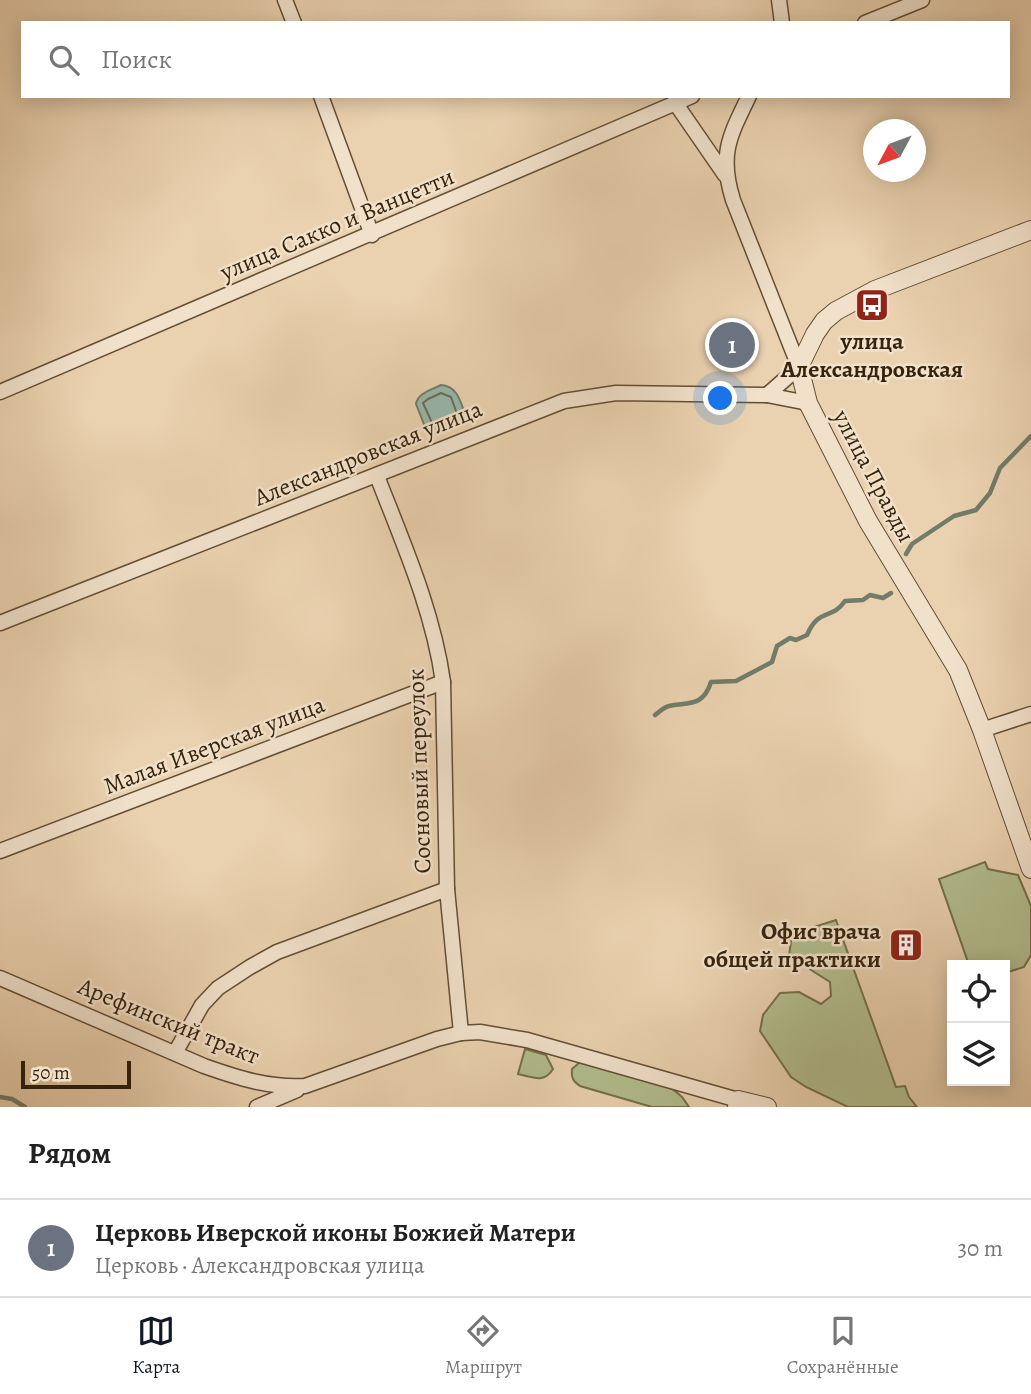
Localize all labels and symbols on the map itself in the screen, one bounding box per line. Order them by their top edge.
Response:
north arrow [863,119,926,182]
street label: улица Сакко и Ванцетти [214,160,459,288]
bus stop icon: улица Александровская [853,286,891,324]
pin: 1 [709,319,755,371]
place label: улица Александровская [780,325,963,385]
your location [703,381,737,415]
street label: Александровская улица [248,393,487,514]
street label: улица Правды [825,403,922,548]
street label: Сосновый переулок [399,668,439,874]
street label: Малая Иверская улица [99,688,329,802]
place label: Офис врача общей практики [703,915,882,975]
building icon: Офис врача общей практики [887,926,925,964]
street label: Арефинский тракт [73,970,265,1072]
scale bar [21,1058,131,1090]

